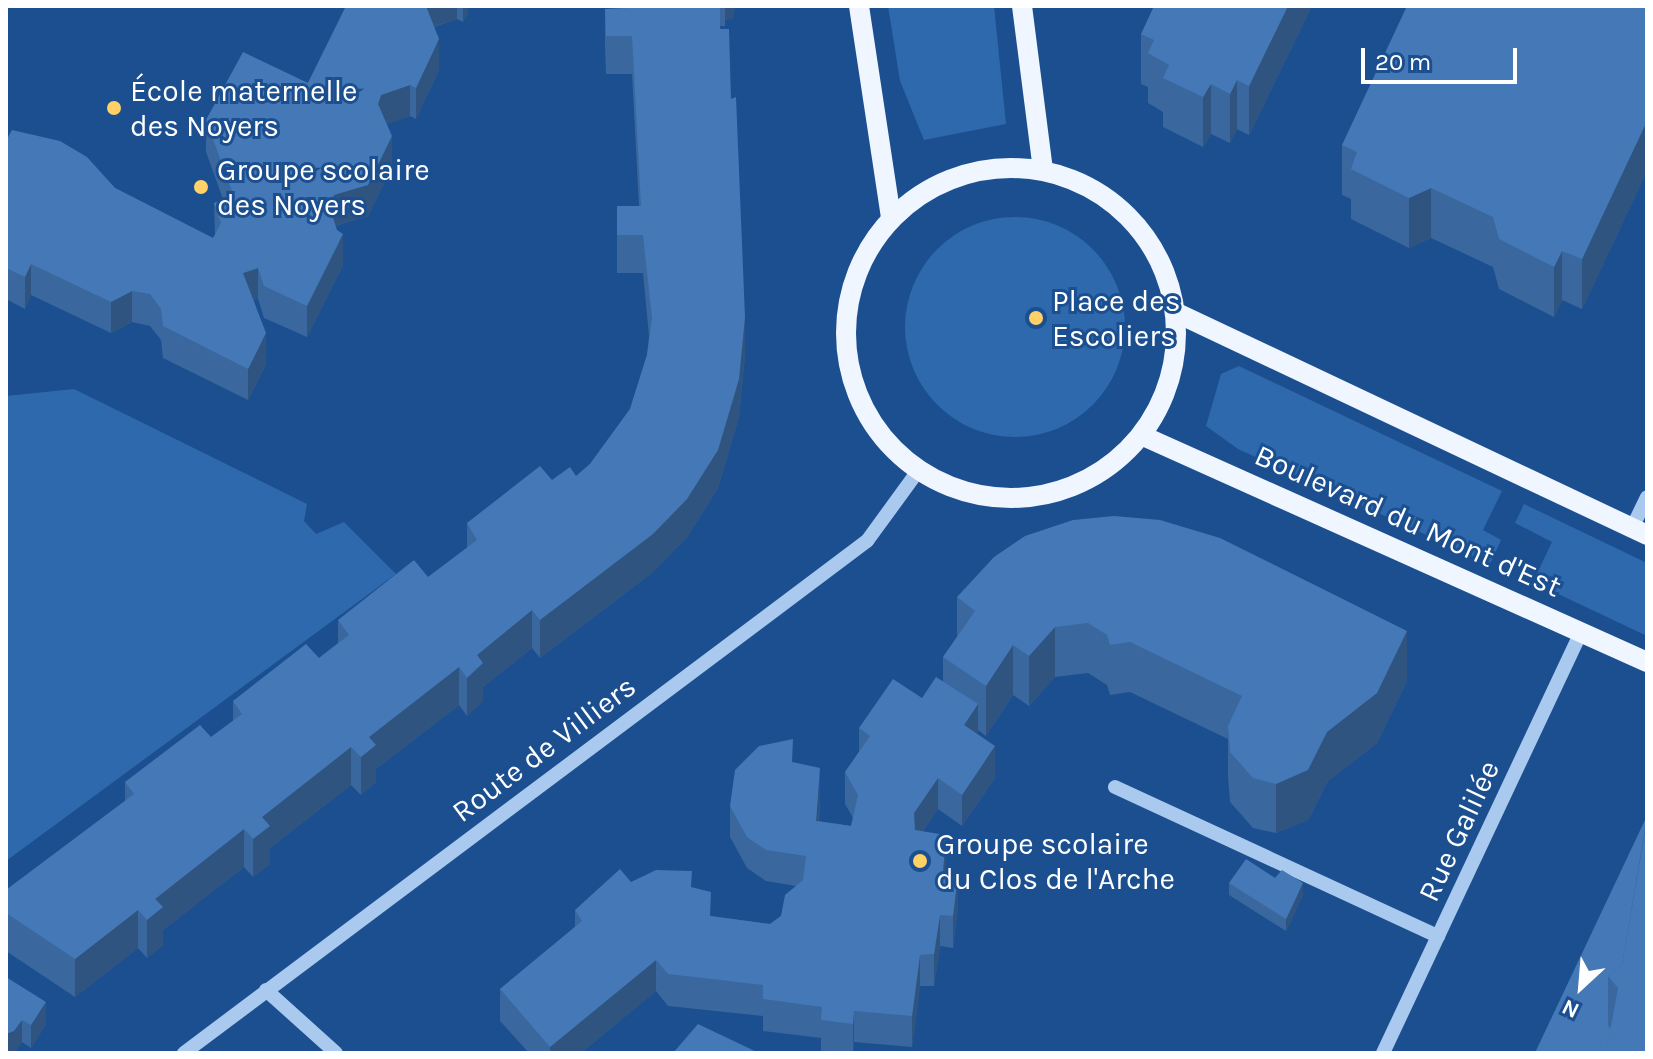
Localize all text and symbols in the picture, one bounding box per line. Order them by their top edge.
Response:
scale bar [1365,32,1521,82]
text: 20 m [1375,48,1431,76]
place label: École maternelle des Noyers [130,73,357,144]
marker: École maternelle des Noyers [105,99,123,117]
place label: Groupe scolaire des Noyers [217,152,430,222]
marker: Groupe scolaire des Noyers [192,178,210,196]
place label: Place des Escoliers [1052,283,1180,354]
marker: Place des Escoliers [1027,309,1045,327]
street label: Boulevard du Mont d'Est [1249,437,1567,605]
street label: Route de Villiers [445,668,643,830]
street label: Rue Galilée [1411,755,1507,907]
place label: Groupe scolaire du Clos de l'Arche [936,826,1175,896]
marker: Groupe scolaire du Clos de l'Arche [911,852,929,870]
north arrow [1541,947,1621,1027]
text: N [1558,993,1583,1024]

